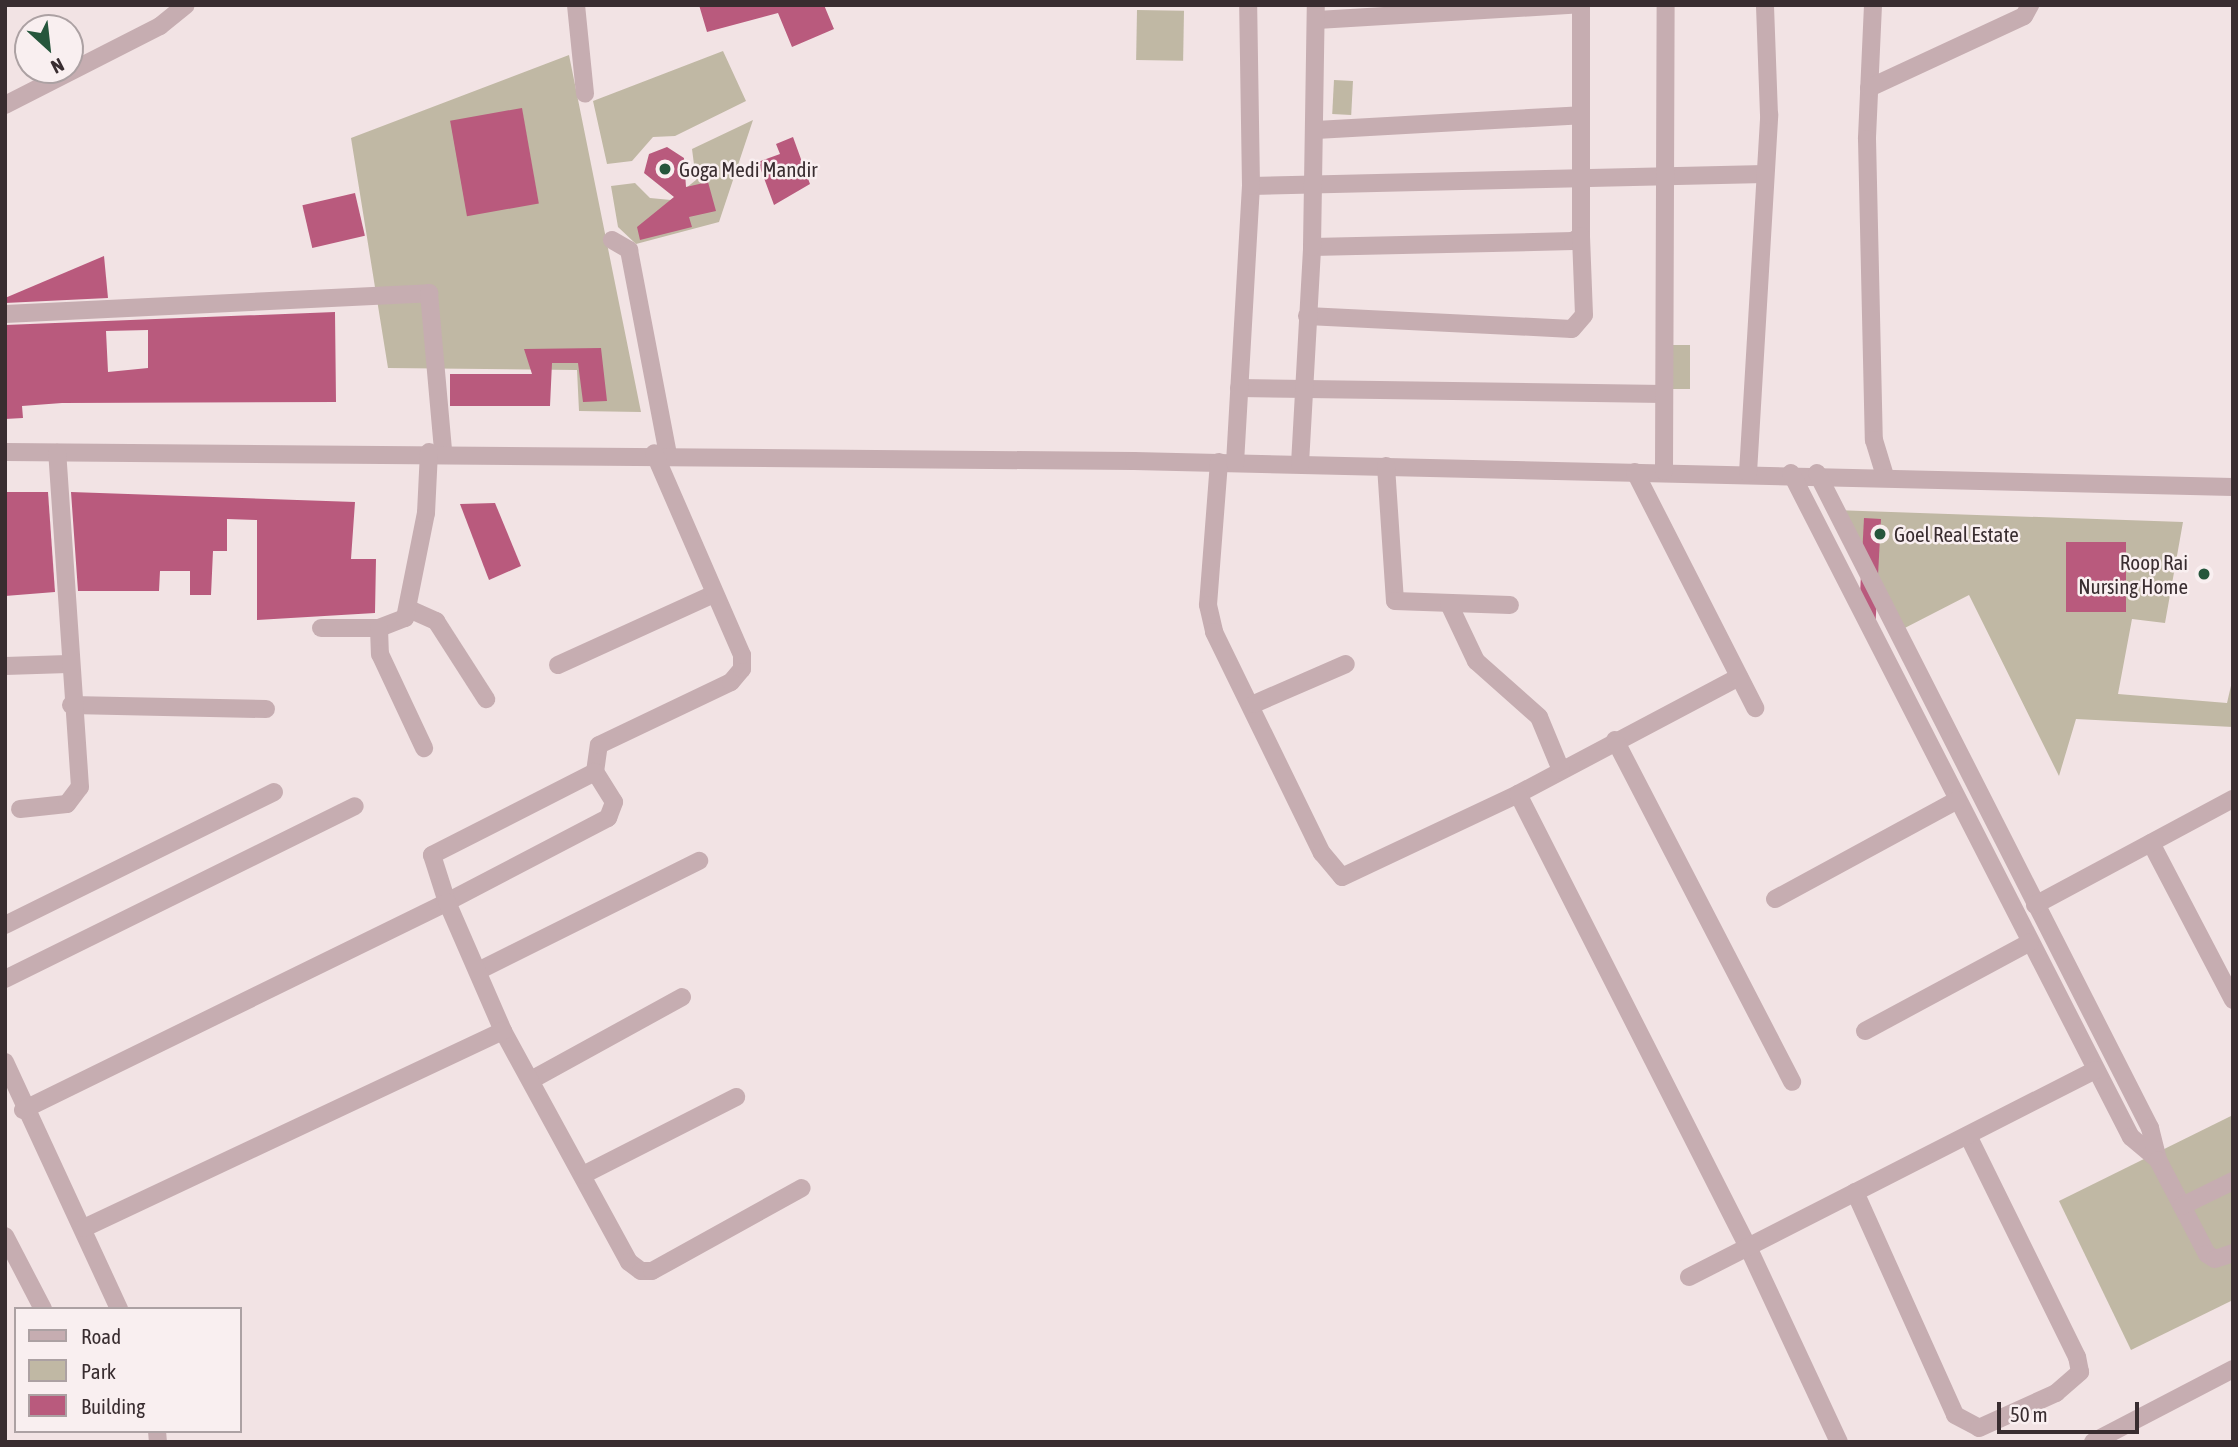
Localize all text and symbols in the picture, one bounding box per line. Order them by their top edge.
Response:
north arrow [14,14,84,84]
text: N [48,54,68,78]
place label: Goga Medi Mandir [679,156,817,182]
marker: Goga Medi Mandir [657,161,673,177]
place label: Goel Real Estate [1894,521,2019,547]
marker: Goel Real Estate [1872,526,1888,542]
place label: Roop Rai Nursing Home [2078,549,2188,599]
marker: Roop Rai Nursing Home [2194,564,2214,584]
legend [14,1307,242,1433]
text: Road [81,1324,121,1348]
text: Park [81,1359,116,1383]
scale bar [2000,1388,2142,1432]
text: Building [81,1394,145,1418]
text: 50 m [2010,1402,2048,1426]

